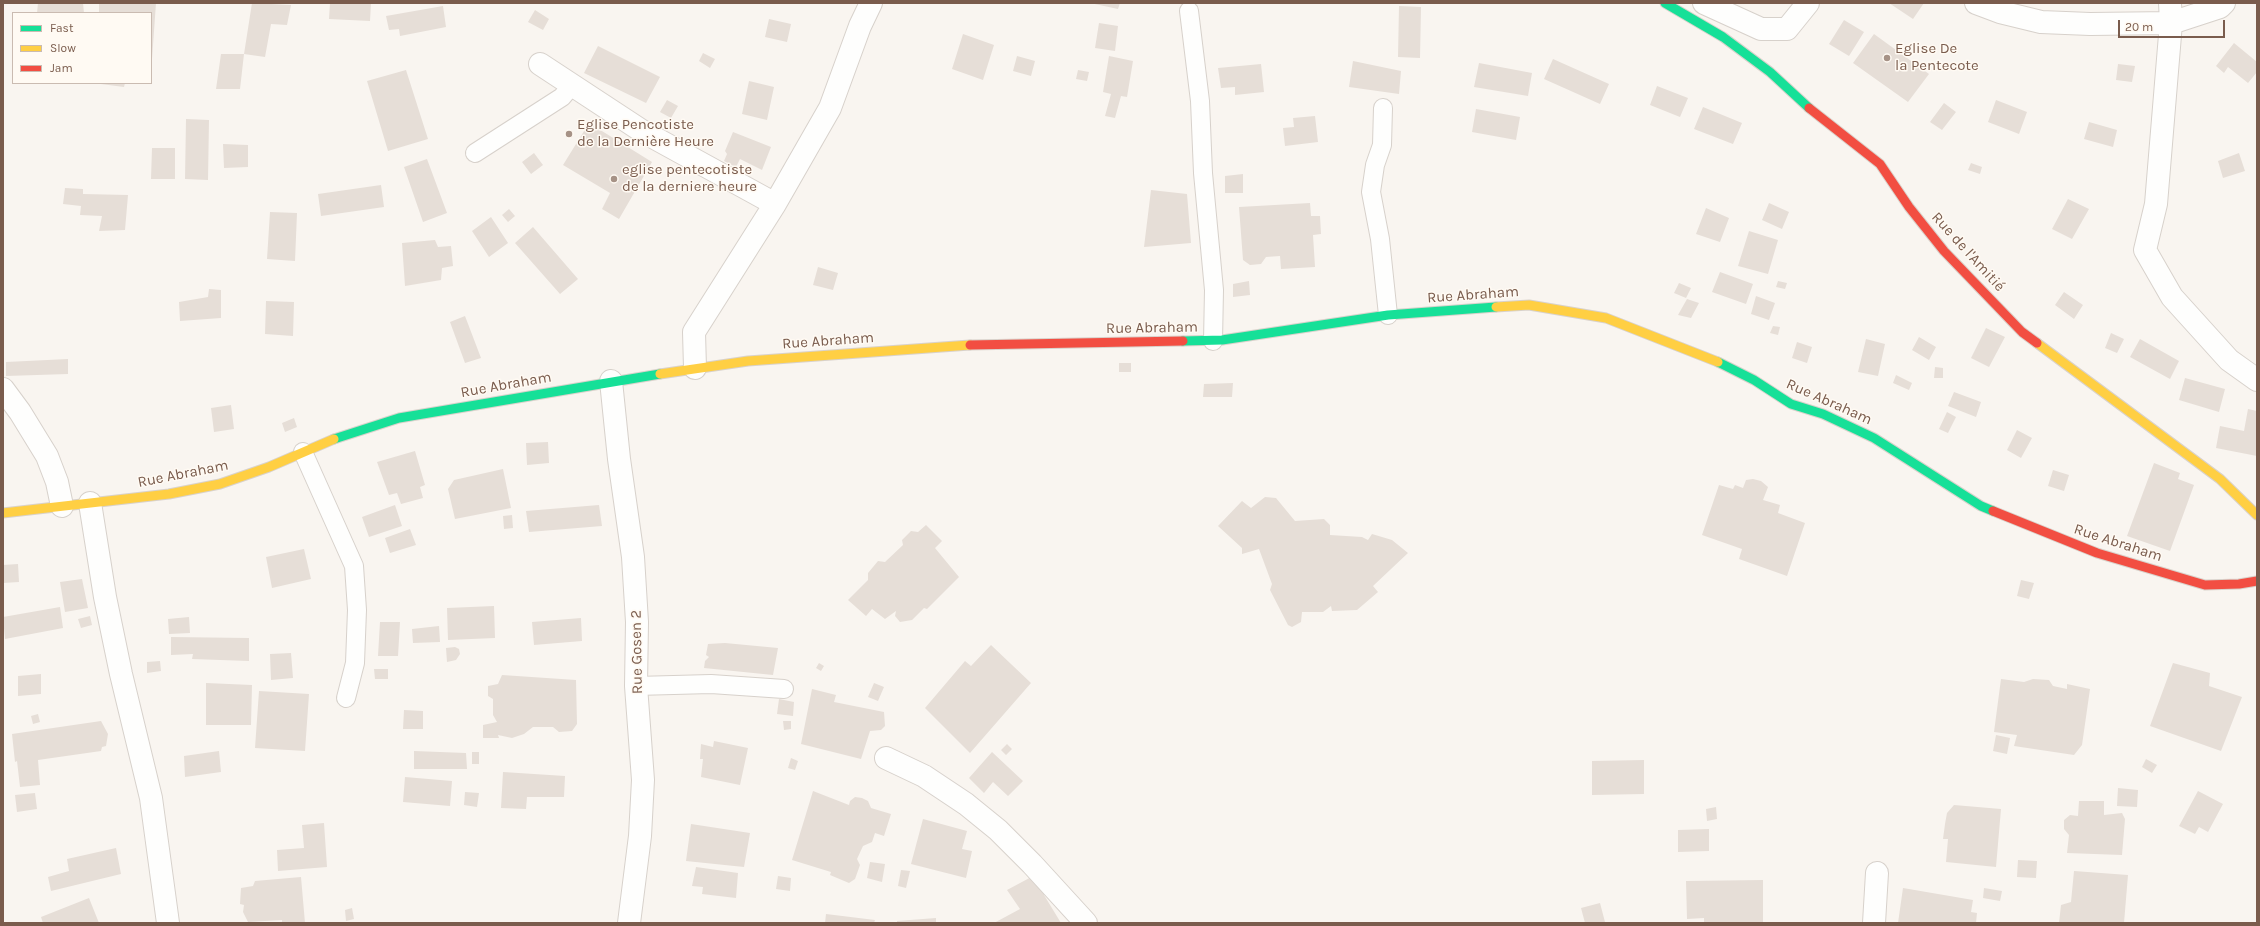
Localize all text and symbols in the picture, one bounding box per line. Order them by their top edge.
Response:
legend [12,12,152,84]
scale bar [2120,12,2227,38]
text: 20 m [2125,20,2153,34]
text: Fast [50,21,73,35]
place label: Eglise De la Pentecote [1895,40,1979,75]
text: Slow [50,41,76,55]
marker: Eglise De la Pentecote [1882,53,1892,63]
text: Jam [50,61,73,75]
place label: Eglise Pencotiste de la Dernière Heure [577,116,714,151]
marker: Eglise Pencotiste de la Dernière Heure [564,129,574,139]
place label: eglise pentecotiste de la derniere heure [622,161,757,196]
marker: eglise pentecotiste de la derniere heure [609,174,619,184]
street label: Rue de l'Amitié [1928,209,2008,295]
street label: Rue Abraham [1426,283,1520,307]
street label: Rue Abraham [1106,318,1198,338]
street label: Rue Abraham [781,329,875,353]
street label: Rue Abraham [459,368,553,402]
street label: Rue Abraham [1783,375,1875,429]
street label: Rue Abraham [136,456,230,492]
street label: Rue Abraham [2071,520,2165,566]
street label: Rue Gosen 2 [627,610,647,694]

